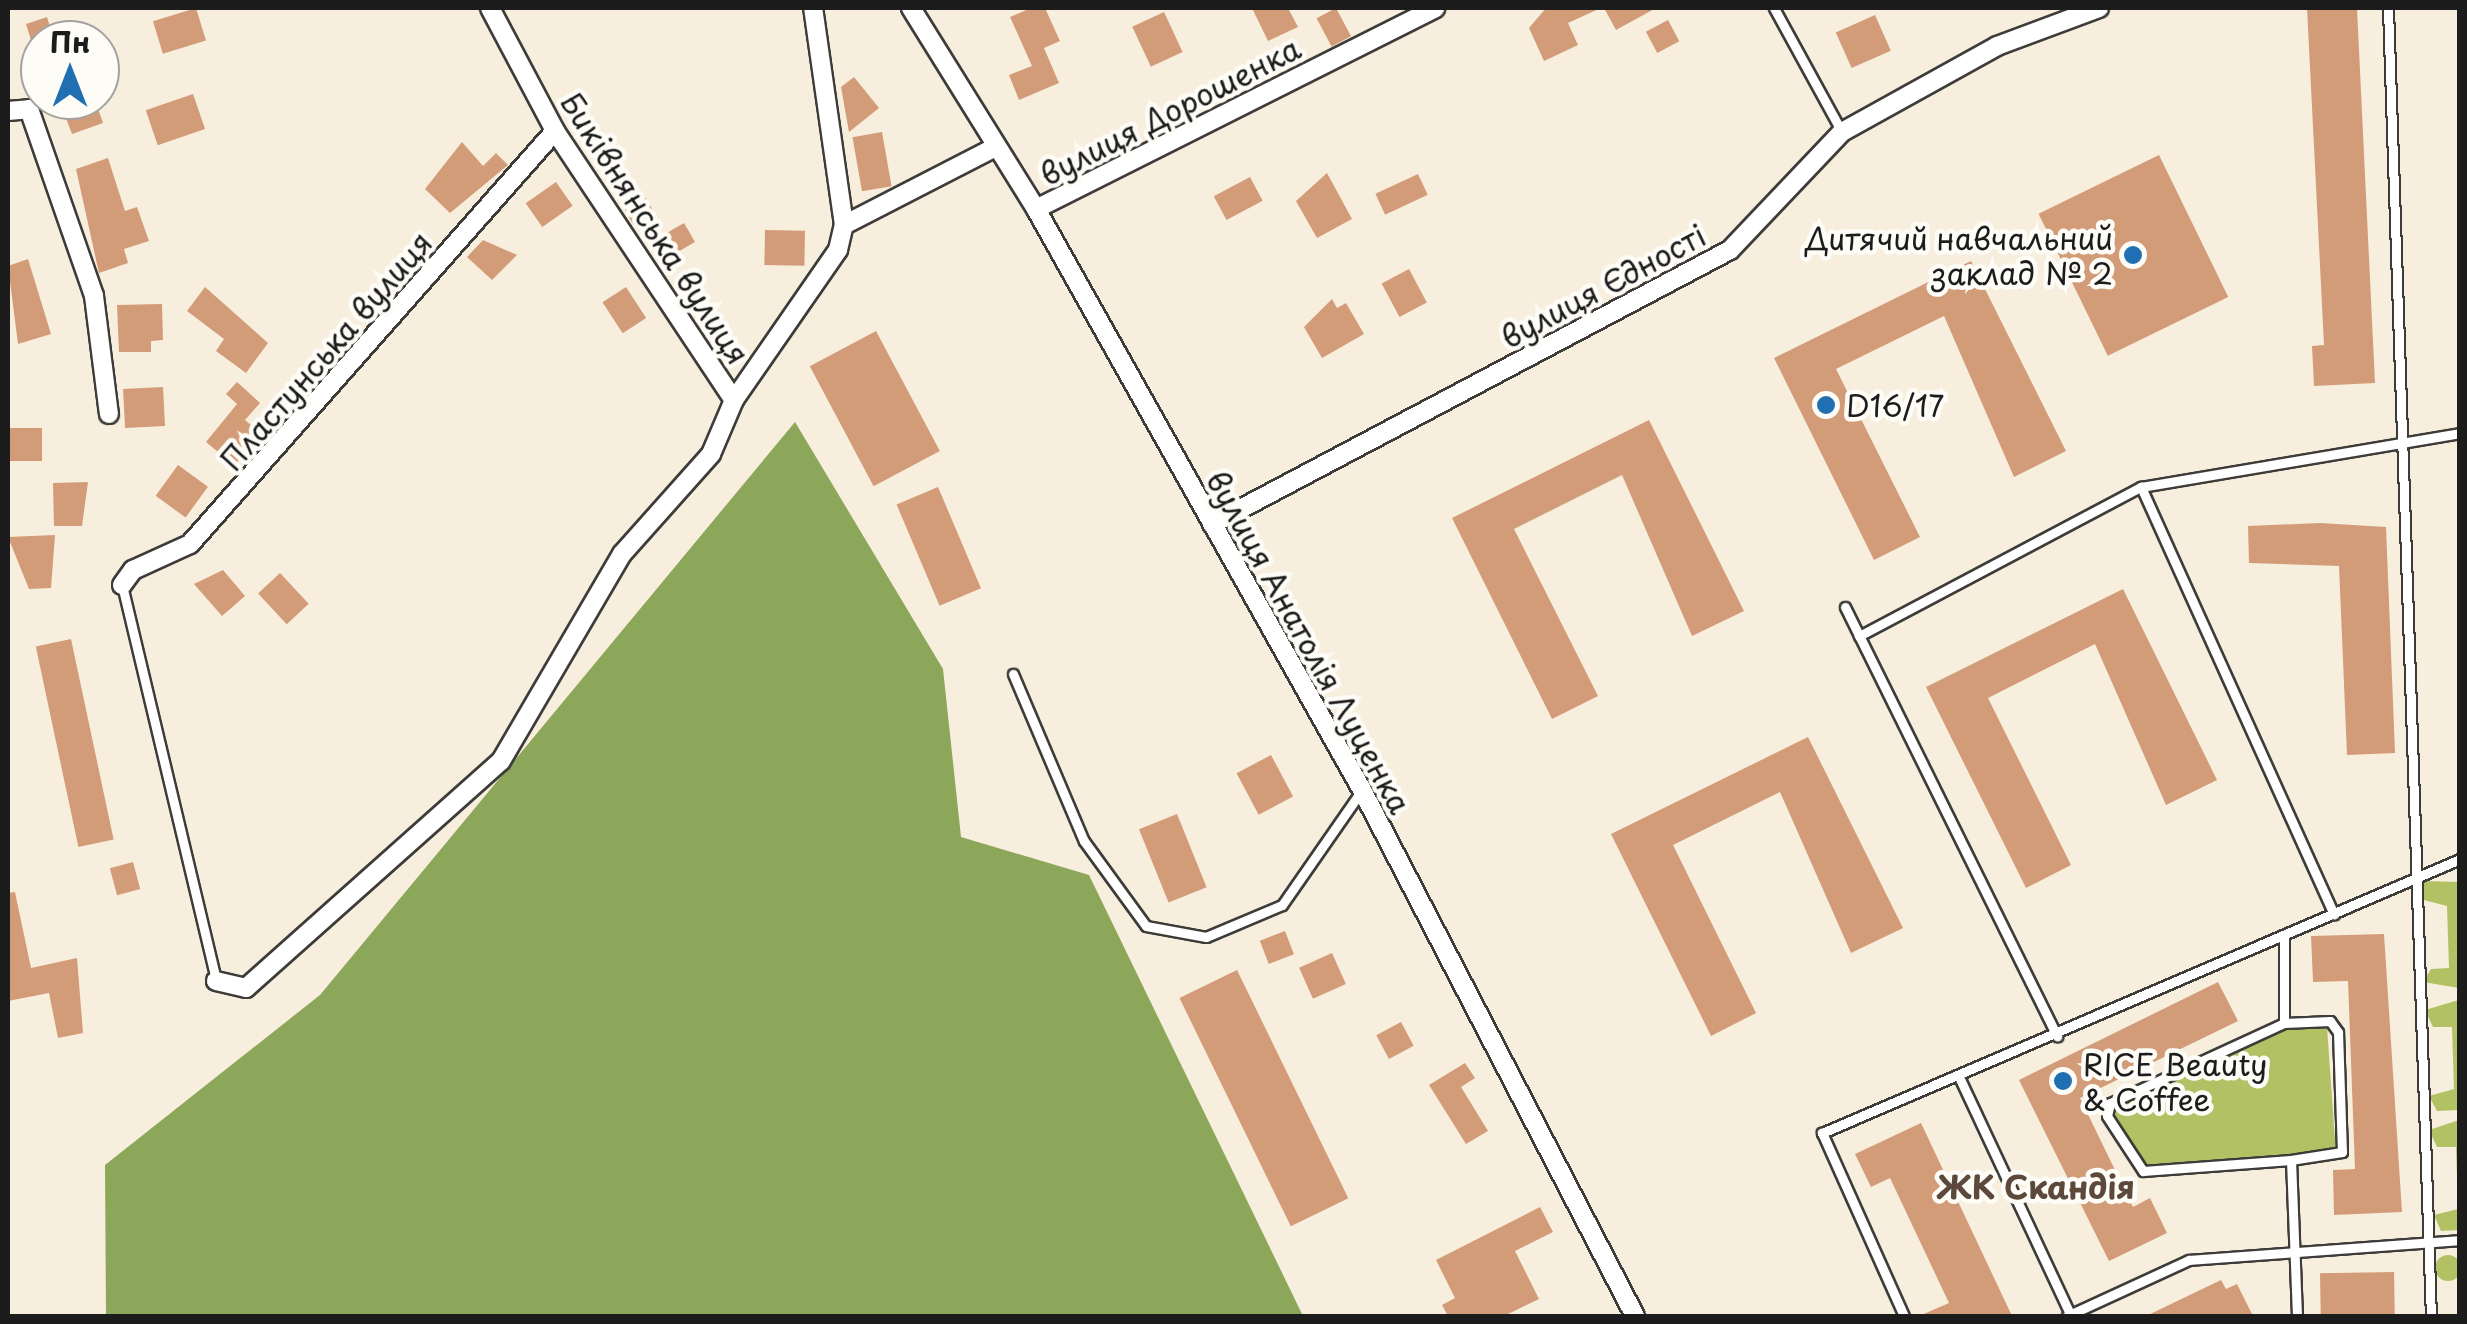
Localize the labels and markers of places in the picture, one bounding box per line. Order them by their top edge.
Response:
place label: Дитячий навчальний заклад № 2 [1804,220,2113,290]
marker: Дитячий навчальний заклад № 2 [2122,244,2144,266]
place label: D16/17 [1846,387,1944,423]
marker: D16/17 [1815,394,1837,416]
place label: RICE Beauty & Coffee [2083,1046,2268,1116]
marker: RICE Beauty & Coffee [2052,1070,2074,1092]

